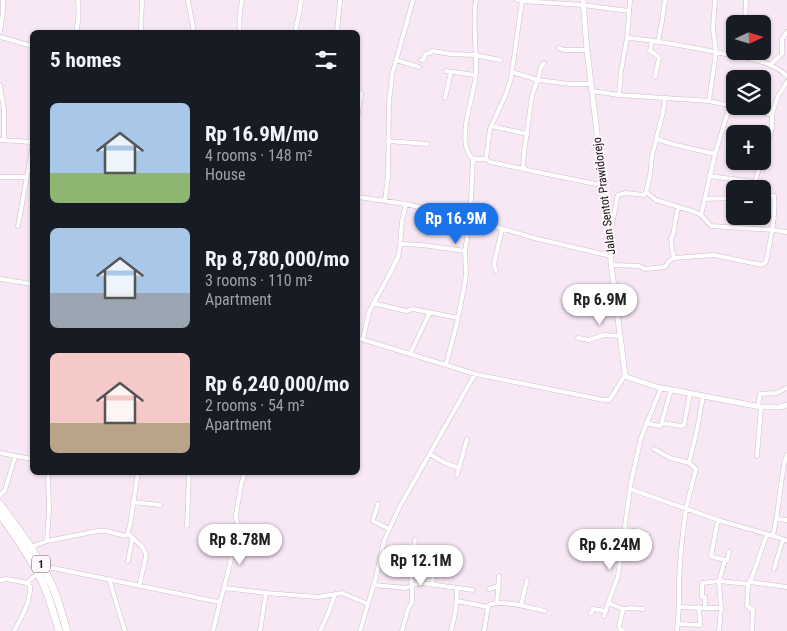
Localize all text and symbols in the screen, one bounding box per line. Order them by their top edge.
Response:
north arrow [726,15,771,60]
map controls [726,15,771,225]
icon: filters [312,46,340,74]
text: 5 homes [50,48,121,72]
button: layers [726,70,771,115]
text: Rp 16.9M/mo [205,122,319,146]
icon: home [90,123,150,183]
button: + [726,125,771,170]
street label: Jalan Sentot Prawidorejo [590,136,618,256]
text: 4 rooms · 148 m² [205,146,313,165]
text: House [205,165,245,184]
button: − [726,180,771,225]
pin: Rp 16.9M [404,202,508,245]
text: Rp 16.9M [425,209,487,228]
text: Rp 8,780,000/mo [205,247,349,271]
icon: home [90,248,150,308]
text: 3 rooms · 110 m² [205,271,313,290]
pin: Rp 6.9M [554,284,646,326]
text: Apartment [205,290,272,309]
text: Rp 6.9M [573,290,627,309]
text: Rp 6,240,000/mo [205,372,349,396]
icon: home [90,373,150,433]
text: 2 rooms · 54 m² [205,396,305,415]
text: Apartment [205,415,272,434]
pin: Rp 8.78M [188,524,292,566]
pin: Rp 6.24M [558,528,662,571]
text: Rp 8.78M [209,530,271,549]
text: Rp 6.24M [579,535,641,554]
pin: Rp 12.1M [369,544,473,587]
text: Rp 12.1M [390,551,452,570]
road number: 1 [32,556,50,572]

